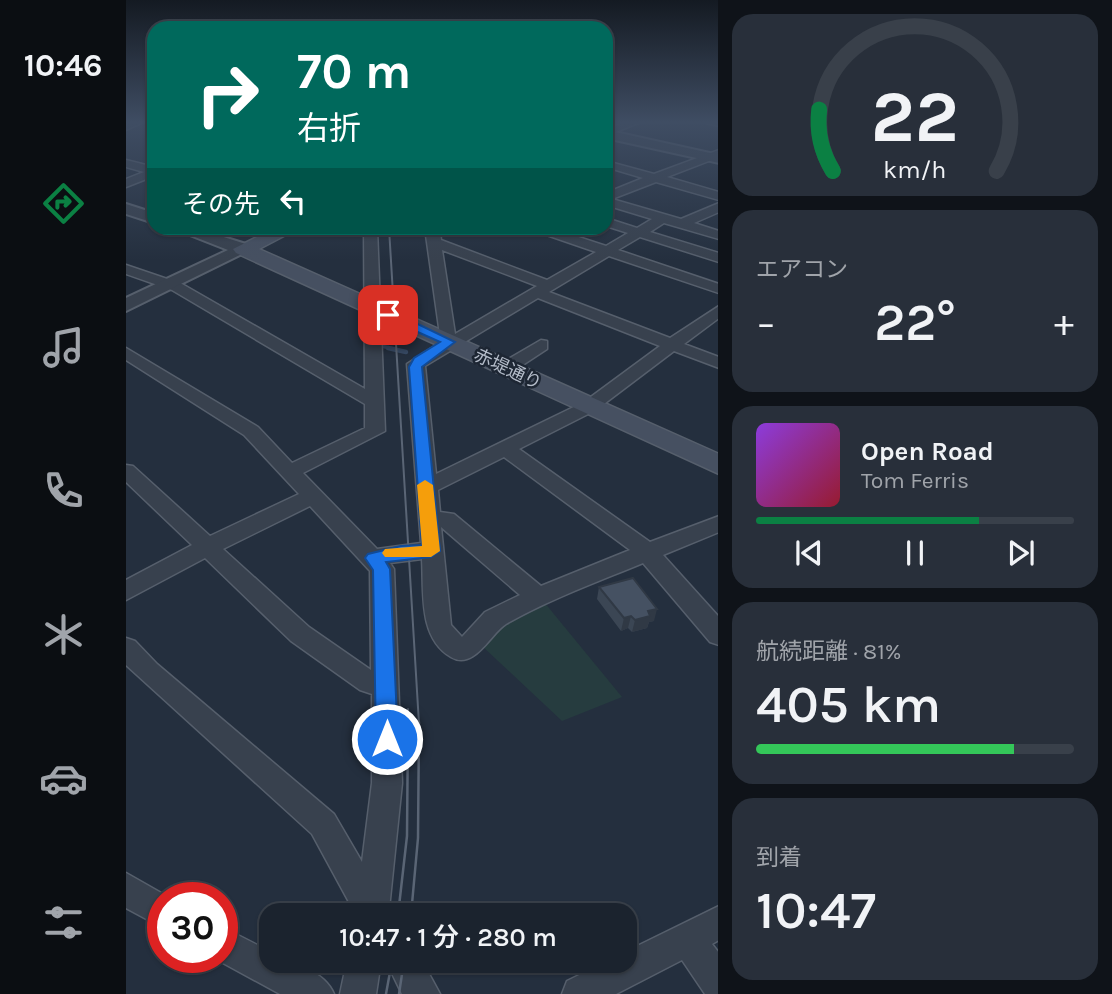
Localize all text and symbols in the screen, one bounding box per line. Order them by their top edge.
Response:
text: 70 m [297,43,411,100]
text: 10:46 [24,47,102,84]
icon: right [182,49,273,140]
text: 22 [871,74,959,159]
text: 右折 [297,110,361,147]
text: km/h [883,155,947,184]
icon: directions [39,179,88,228]
icon: left [274,182,312,220]
text: その先 [182,189,260,220]
text: エアコン [756,256,848,283]
pin [358,285,418,345]
text: 22° [874,292,956,353]
icon: arrive [369,296,407,334]
text: − [756,301,776,346]
text: + [1054,301,1074,346]
icon: music [39,323,88,372]
street label: 赤堤通り [471,344,545,394]
text: Open Road [861,436,994,467]
icon: phone [39,466,88,515]
text: Tom Ferris [861,467,969,494]
icon: previous [790,534,828,572]
icon: pause [896,534,934,572]
icon: next [1002,534,1040,572]
icon: climate [39,610,88,659]
text: 航続距離 · 81% [756,638,901,665]
text: 405 km [756,674,941,735]
position arrow [350,702,424,776]
icon: car [39,754,88,803]
text: 到着 [756,844,802,871]
text: 10:47 [756,880,876,941]
speed limit sign: 30 [147,882,238,973]
icon: filters [39,898,88,947]
text: 10:47 · 1 分 · 280 m [339,922,557,953]

